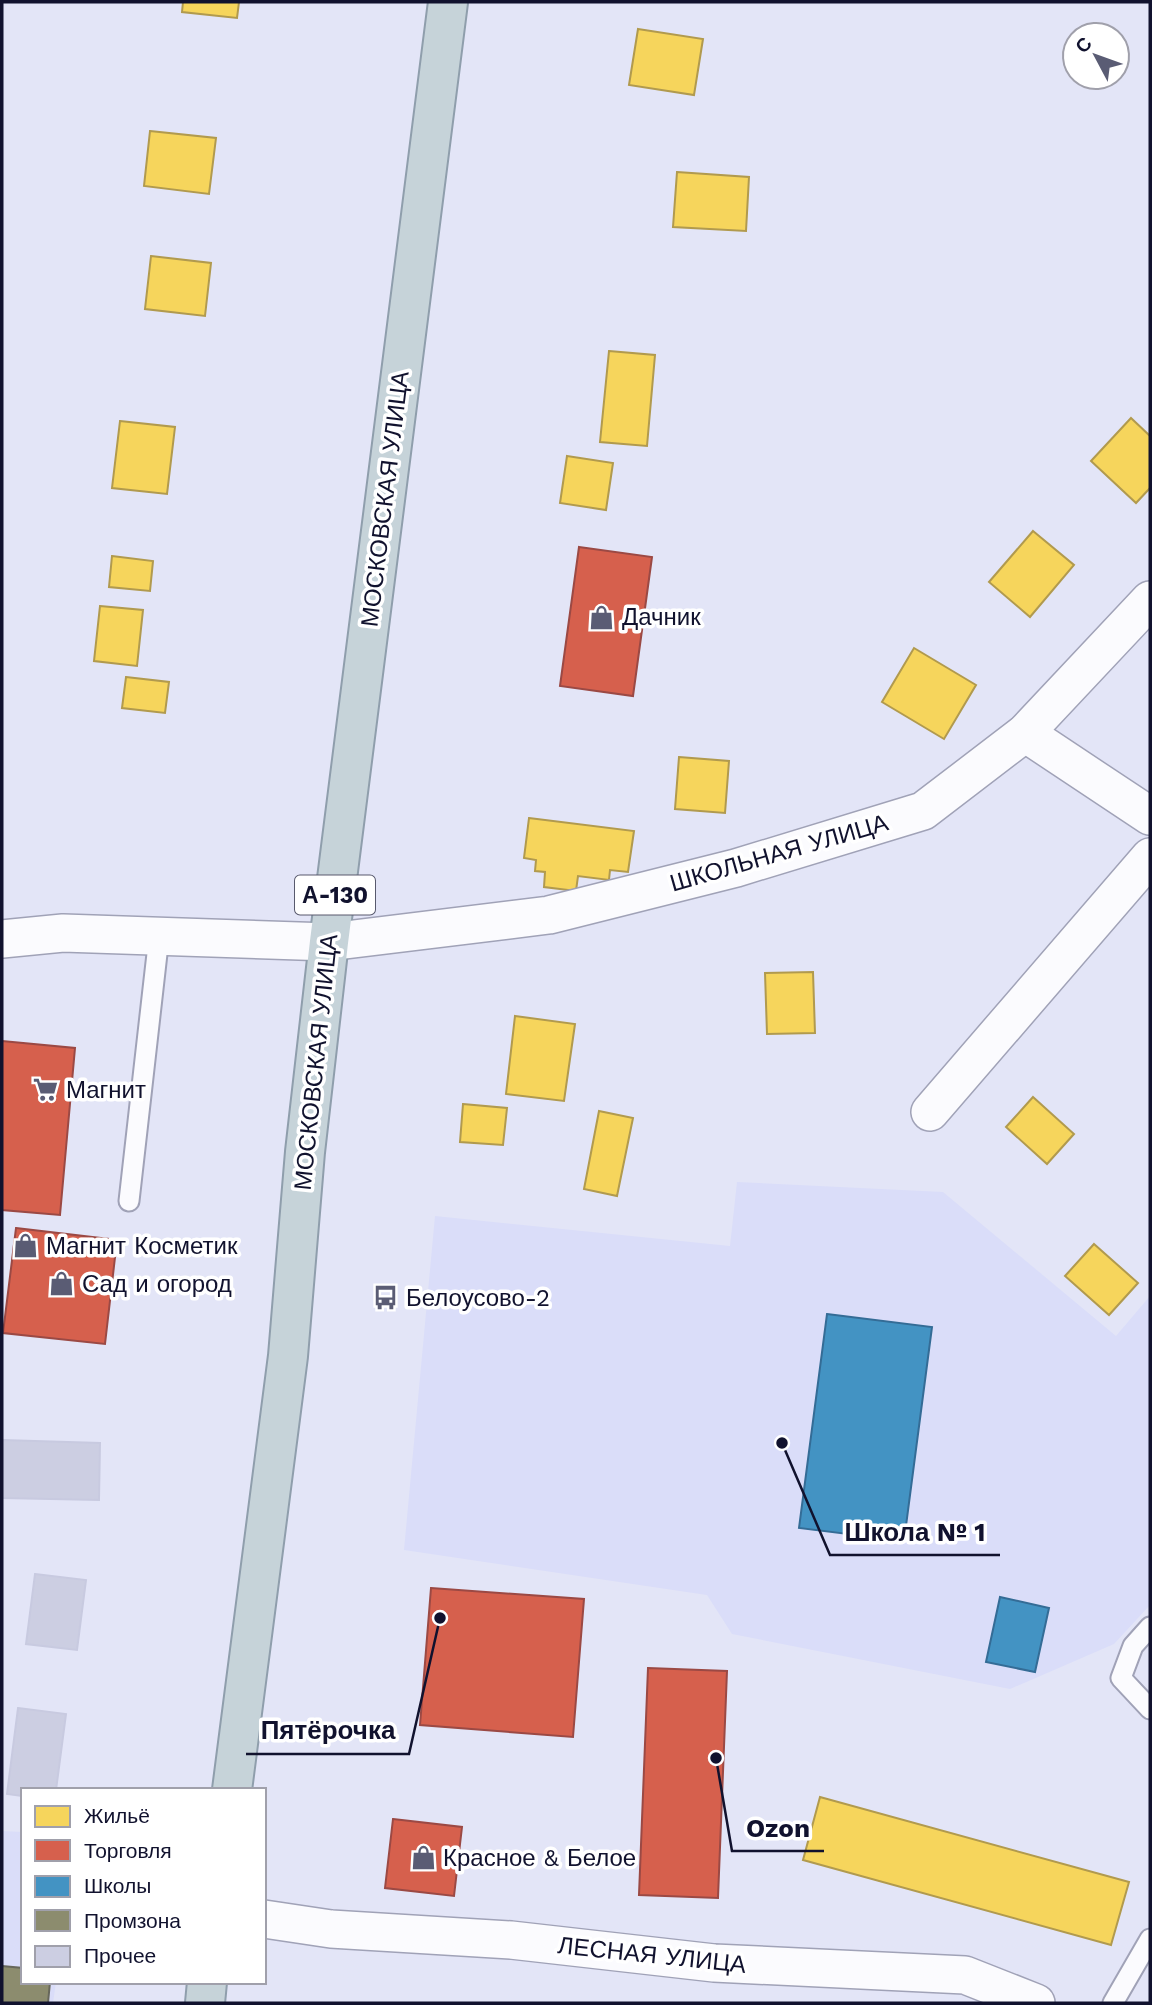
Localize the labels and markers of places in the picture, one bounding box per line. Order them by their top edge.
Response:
shop icon: Дачник [588,603,616,631]
place label: Дачник [622,603,701,631]
supermarket icon: Магнит [32,1076,60,1104]
place label: Магнит [66,1076,146,1104]
shop icon: Магнит Косметик [12,1232,40,1260]
place label: Магнит Косметик [46,1232,238,1260]
shop icon: Сад и огород [48,1270,76,1298]
place label: Сад и огород [82,1270,232,1298]
bus stop icon: Белоусово-2 [372,1284,400,1312]
place label: Белоусово-2 [406,1284,550,1312]
callout: Школа № 1 [830,1508,1000,1555]
callout: Пятёрочка [246,1707,409,1754]
callout: Ozon [732,1804,824,1851]
shop icon: Красное & Белое [409,1844,437,1872]
place label: Красное & Белое [443,1844,636,1872]

